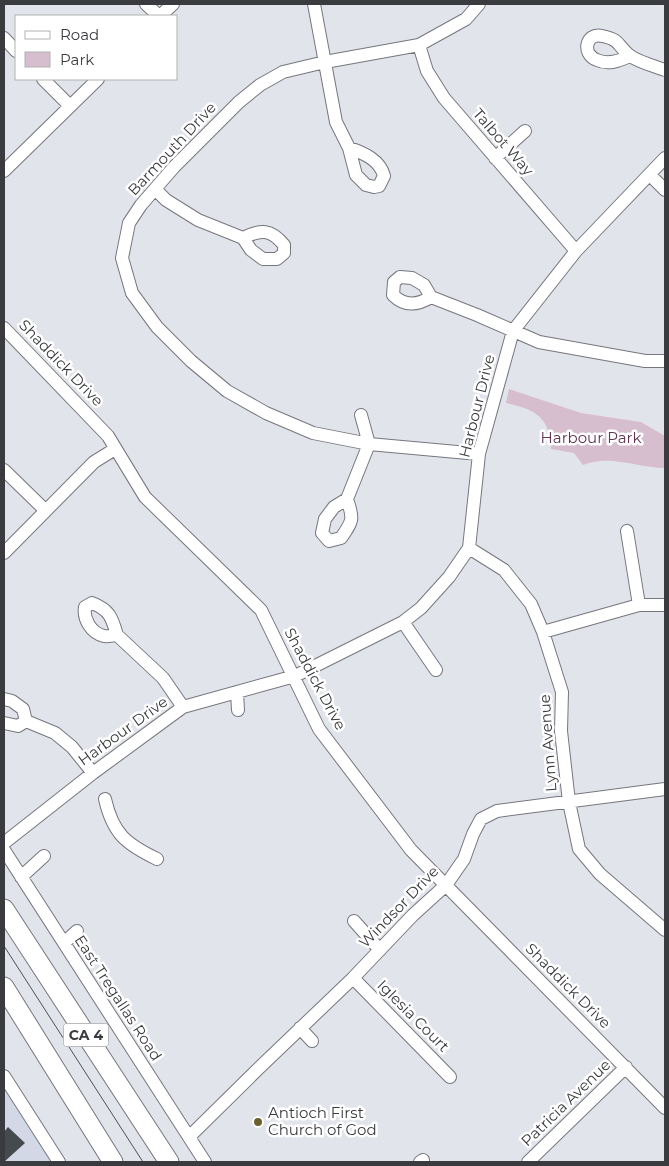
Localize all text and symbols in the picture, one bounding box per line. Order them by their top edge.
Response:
legend [15,15,178,80]
text: Road [60,25,99,44]
text: Park [60,50,94,69]
street label: Barmouth Drive [123,98,220,199]
street label: Talbot Way [469,104,538,180]
street label: Shaddick Drive [15,315,107,410]
street label: Harbour Drive [454,352,499,460]
park label: Harbour Park [541,428,641,447]
street label: Shaddick Drive [281,624,350,733]
street label: Harbour Drive [74,692,171,769]
street label: Lynn Avenue [535,694,560,792]
street label: Windsor Drive [355,862,443,952]
street label: East Tregallas Road [71,931,166,1064]
street label: Shaddick Drive [522,939,615,1032]
street label: Iglesia Court [373,976,453,1056]
road number: CA 4 [64,1024,108,1046]
street label: Patricia Avenue [517,1055,614,1150]
place label: Antioch First Church of God [268,1103,377,1139]
marker: Antioch First Church of God [252,1116,264,1128]

